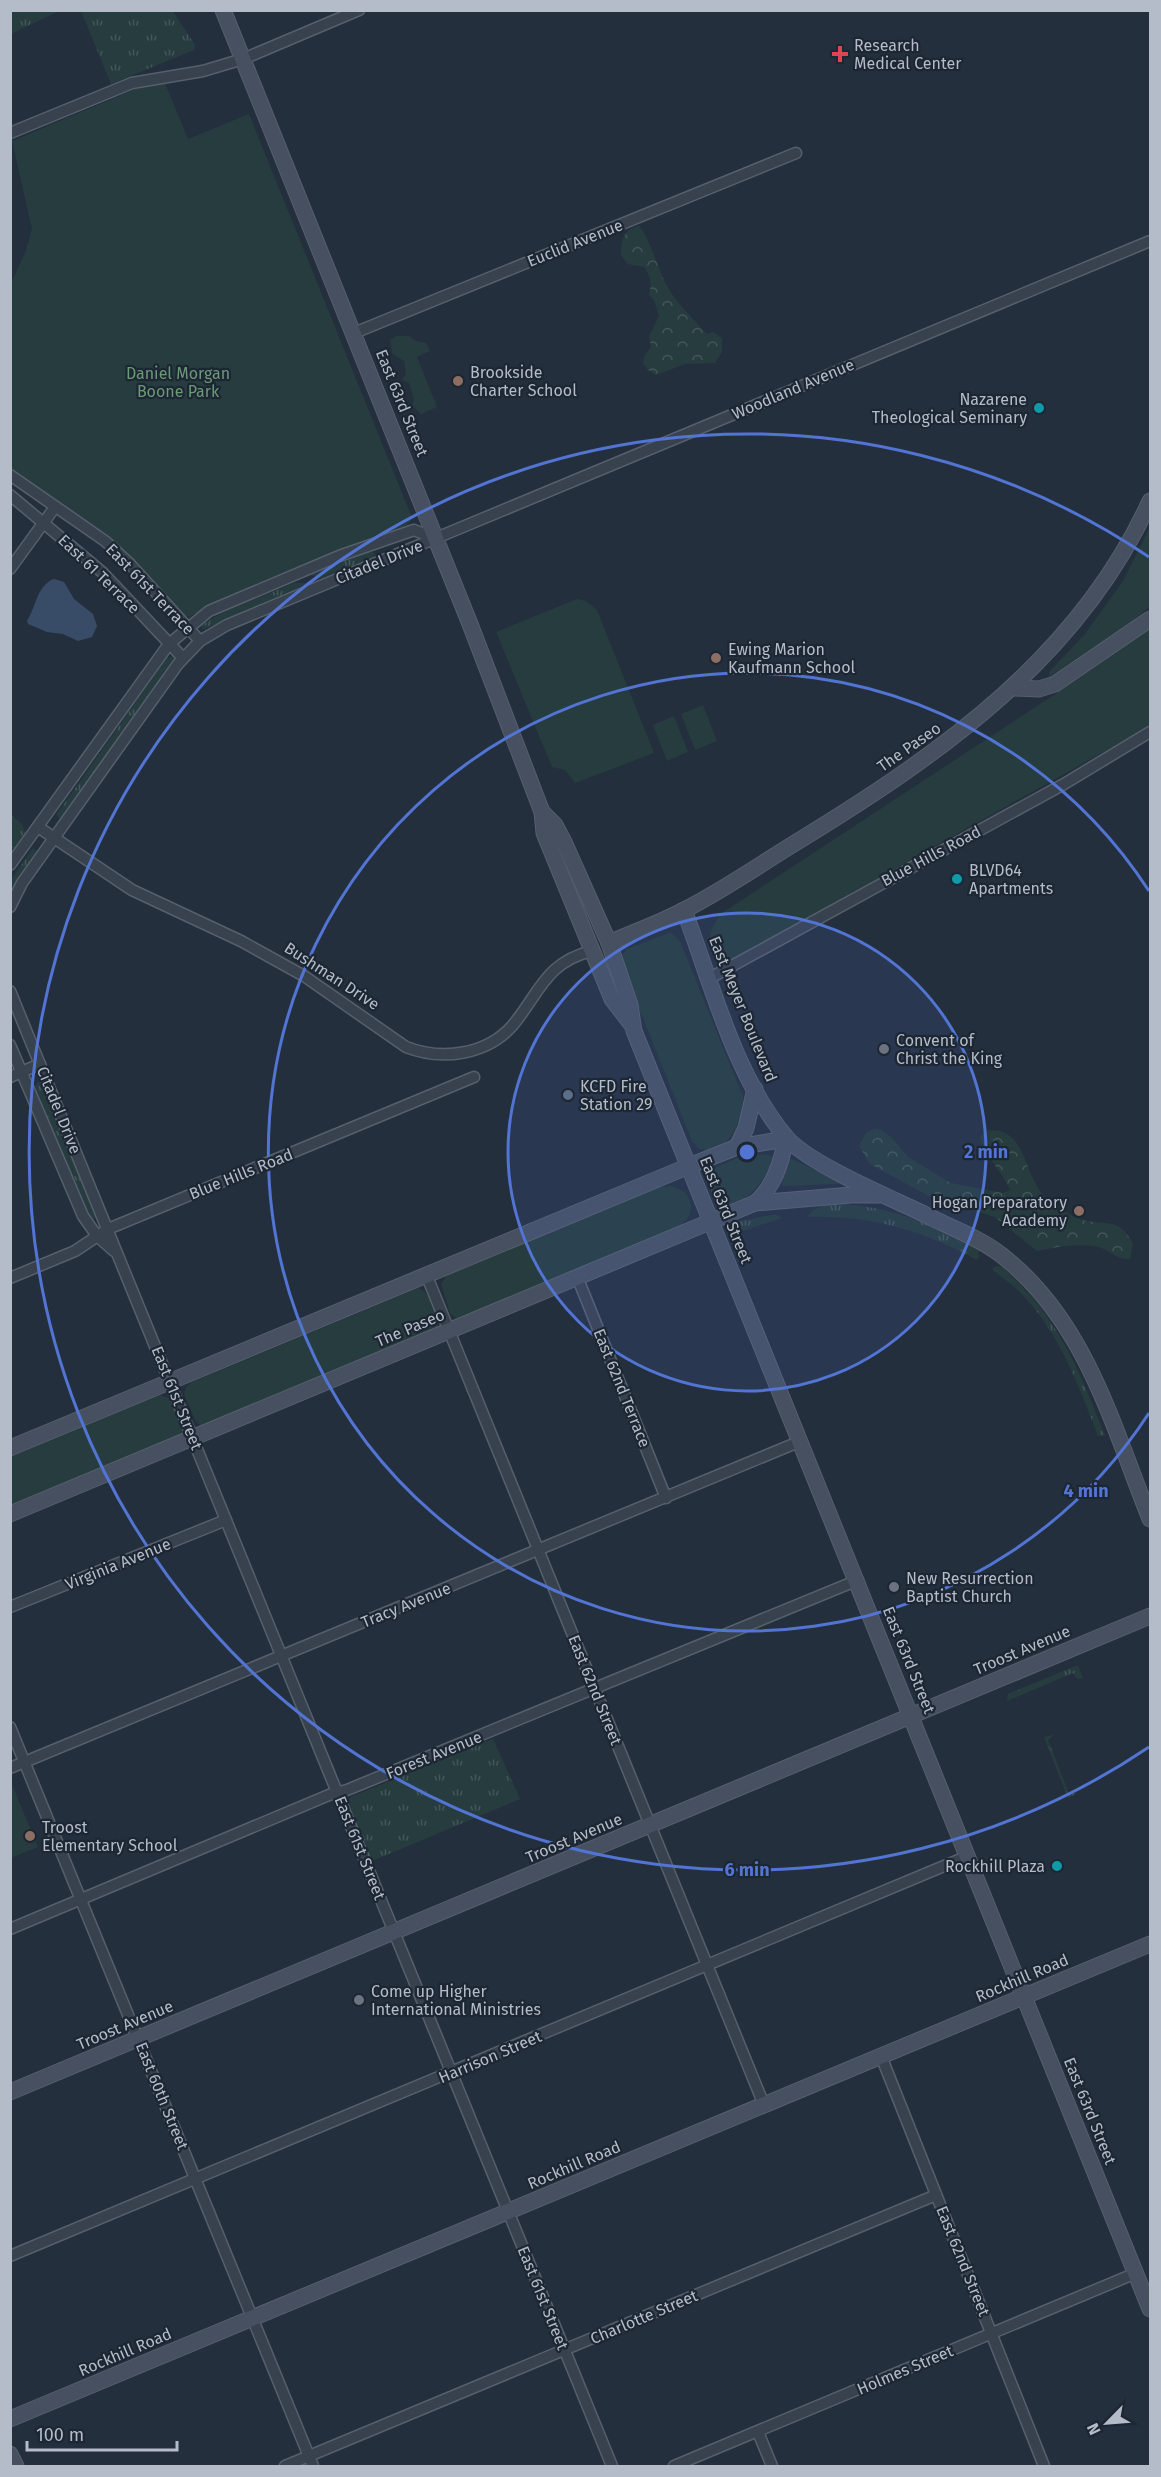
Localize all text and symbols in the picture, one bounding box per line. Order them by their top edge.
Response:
place label: Research Medical Center [854,36,962,73]
marker: Research Medical Center [831,45,849,63]
street label: Euclid Avenue [524,215,626,271]
street label: East 63rd Street [372,347,432,459]
street label: Woodland Avenue [729,355,857,423]
place label: Brookside Charter School [470,363,577,400]
park label: Daniel Morgan Boone Park [126,364,230,401]
marker: Brookside Charter School [451,374,465,388]
place label: Nazarene Theological Seminary [872,390,1027,427]
marker: Nazarene Theological Seminary [1032,401,1046,415]
street label: East 61 Terrace [54,530,144,618]
street label: Citadel Drive [333,536,425,588]
street label: East 61st Terrace [102,540,198,638]
place label: Ewing Marion Kaufmann School [728,640,856,677]
marker: Ewing Marion Kaufmann School [709,651,723,665]
street label: The Paseo [874,718,944,776]
street label: Blue Hills Road [878,822,984,890]
place label: BLVD64 Apartments [969,861,1053,898]
marker: BLVD64 Apartments [950,872,964,886]
street label: East Meyer Boulevard [705,933,781,1085]
street label: Bushman Drive [281,938,383,1014]
place label: Convent of Christ the King [896,1031,1003,1068]
marker: Convent of Christ the King [877,1042,891,1056]
street label: Citadel Drive [33,1064,85,1156]
place label: KCFD Fire Station 29 [580,1077,653,1114]
marker: KCFD Fire Station 29 [561,1088,575,1102]
text: 2 min [964,1141,1008,1163]
centre of rings [737,1142,757,1162]
street label: Blue Hills Road [186,1145,296,1203]
street label: East 63rd Street [696,1154,756,1266]
place label: Hogan Preparatory Academy [932,1193,1067,1230]
marker: Hogan Preparatory Academy [1072,1204,1086,1218]
street label: The Paseo [373,1305,447,1351]
street label: East 62nd Terrace [589,1326,655,1450]
street label: East 61st Street [148,1343,206,1453]
text: 4 min [1063,1480,1109,1502]
street label: Virginia Avenue [62,1534,174,1594]
place label: New Resurrection Baptist Church [906,1569,1034,1606]
street label: Tracy Avenue [358,1578,454,1632]
marker: New Resurrection Baptist Church [887,1580,901,1594]
street label: East 63rd Street [879,1604,939,1716]
street label: Troost Avenue [971,1621,1073,1679]
street label: East 62nd Street [564,1632,626,1748]
street label: Forest Avenue [383,1727,485,1783]
street label: East 61st Street [331,1793,389,1903]
street label: Troost Avenue [523,1809,625,1867]
place label: Troost Elementary School [42,1818,178,1855]
marker: Troost Elementary School [23,1829,37,1843]
place label: Rockhill Plaza [945,1857,1045,1876]
text: 6 min [724,1859,770,1881]
marker: Rockhill Plaza [1050,1859,1064,1873]
street label: Rockhill Road [973,1950,1071,2006]
place label: Come up Higher International Ministries [371,1982,541,2019]
marker: Come up Higher International Ministries [352,1993,366,2007]
street label: Troost Avenue [74,1996,176,2054]
street label: Harrison Street [436,2027,545,2087]
street label: East 60th Street [132,2039,192,2153]
street label: East 63rd Street [1060,2055,1120,2167]
street label: Rockhill Road [525,2137,623,2193]
street label: East 62nd Street [932,2203,994,2319]
street label: East 61st Street [514,2243,572,2353]
street label: Charlotte Street [587,2286,701,2348]
street label: Rockhill Road [76,2324,174,2380]
street label: Holmes Street [854,2341,956,2399]
north arrow [1077,2393,1137,2453]
scale bar [27,2414,177,2452]
text: N [1083,2420,1105,2438]
text: 100 m [36,2424,84,2446]

